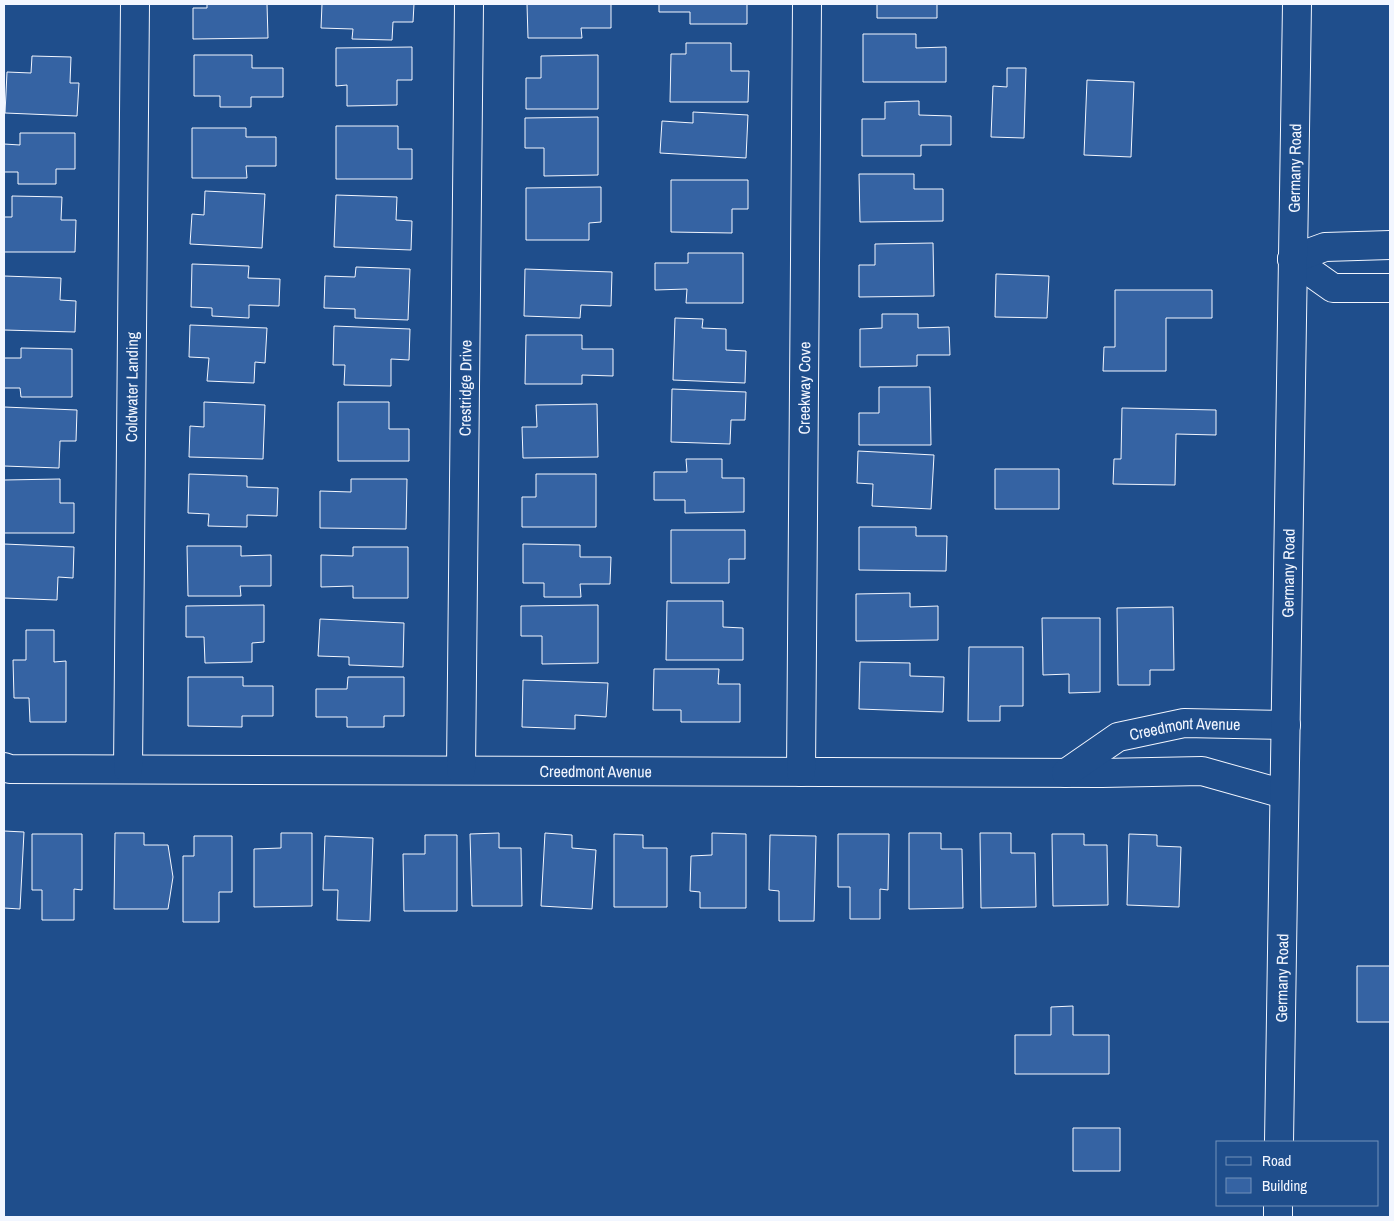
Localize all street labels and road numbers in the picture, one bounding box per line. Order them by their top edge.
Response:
street label: Germany Road [1283,123,1306,213]
street label: Coldwater Landing [120,331,143,442]
street label: Crestridge Drive [453,340,476,436]
street label: Creekway Cove [793,342,815,434]
street label: Germany Road [1276,528,1300,618]
street label: Creedmont Avenue [1127,712,1241,745]
street label: Creedmont Avenue [540,760,652,782]
street label: Germany Road [1270,933,1293,1023]

